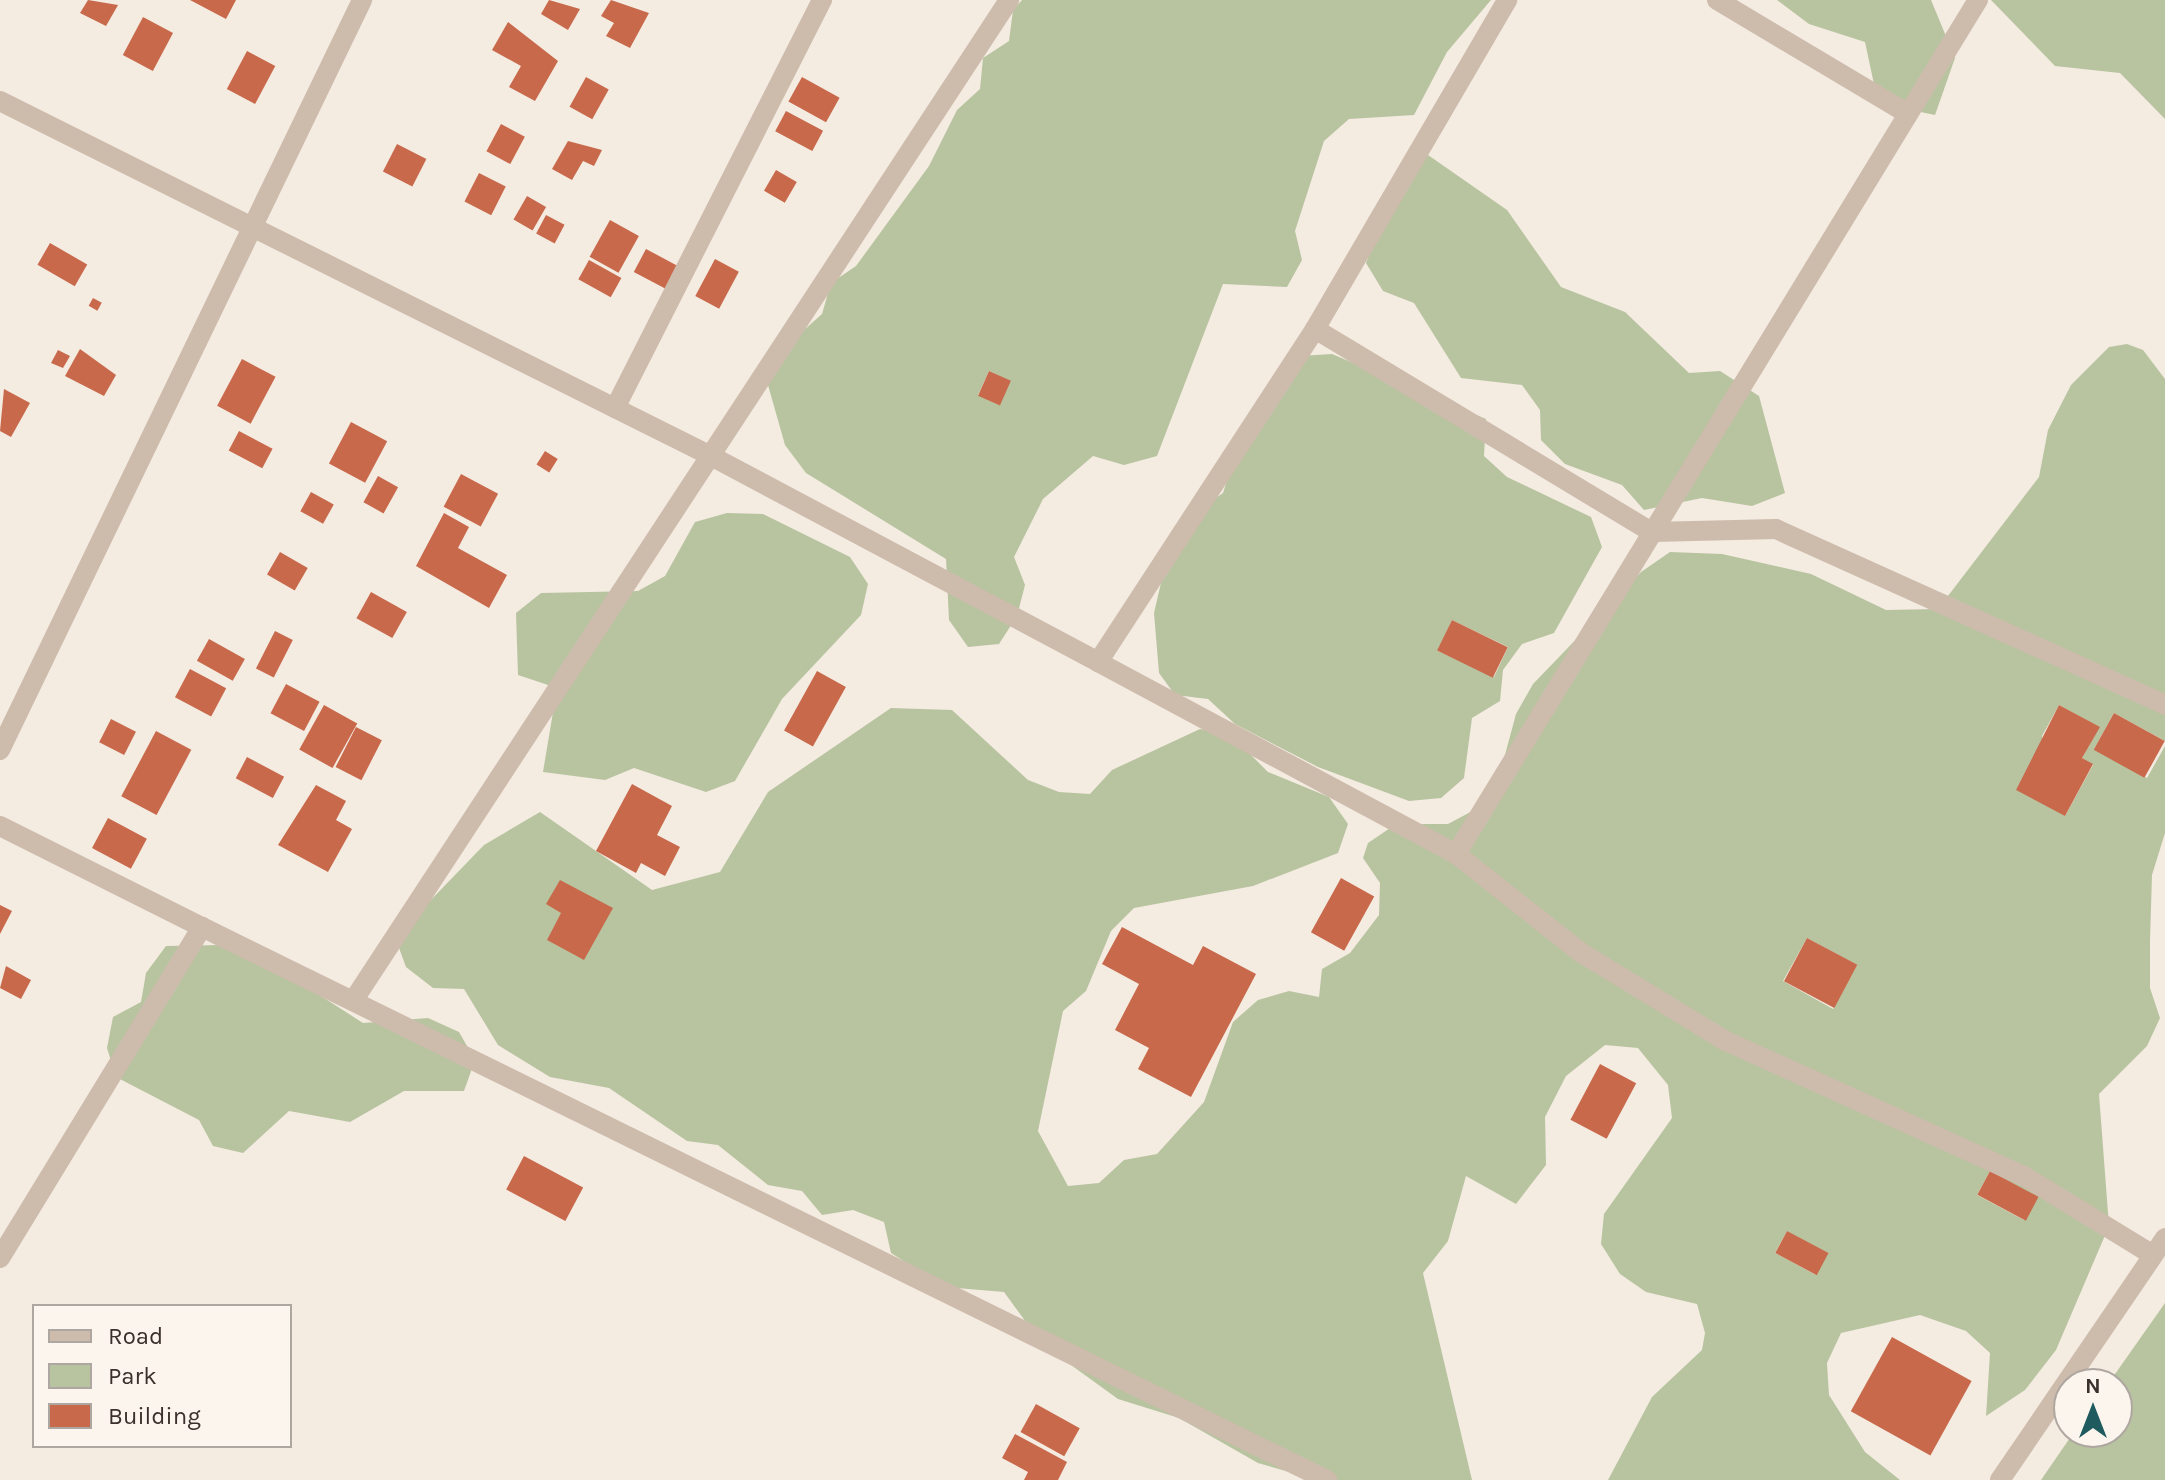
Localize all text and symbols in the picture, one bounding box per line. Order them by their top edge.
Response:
legend [32,1304,292,1448]
text: Road [108,1322,163,1350]
text: Park [108,1362,157,1390]
north arrow [2053,1368,2133,1448]
text: N [2085,1373,2101,1399]
text: Building [108,1402,201,1430]

